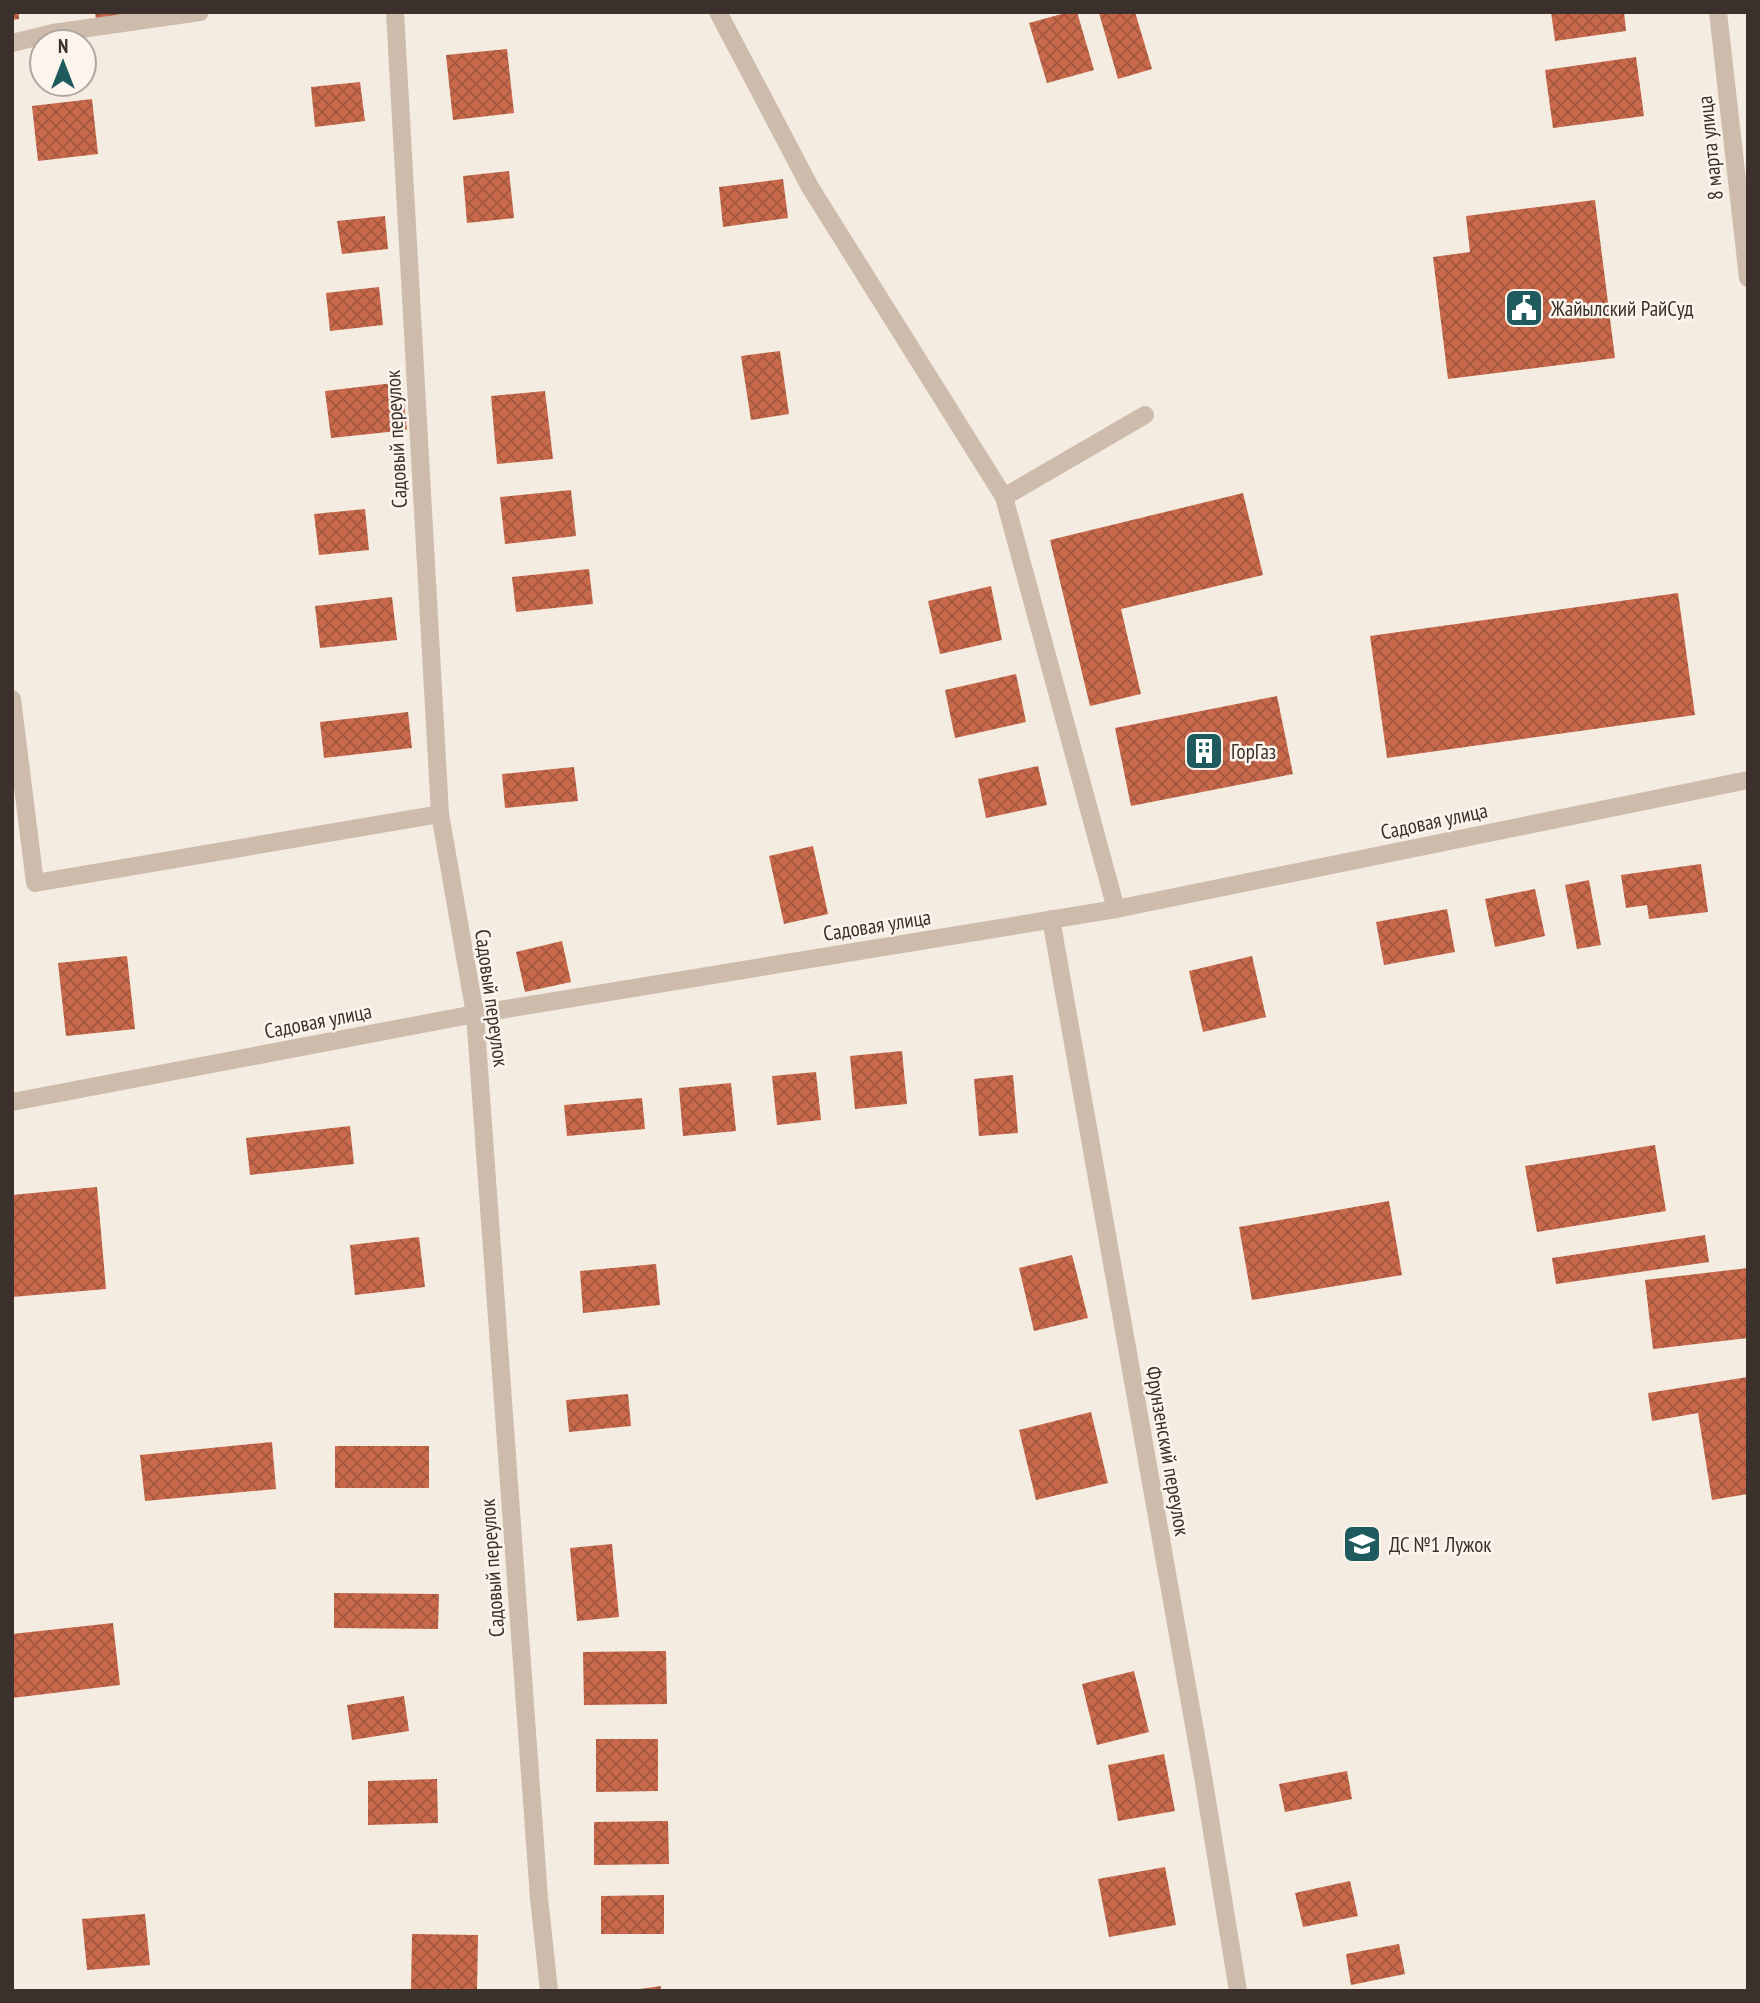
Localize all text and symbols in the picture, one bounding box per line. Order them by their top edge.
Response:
north arrow [28,28,98,98]
text: N [58,34,68,58]
street label: 8 марта улица [1691,95,1729,201]
public building icon: Жайылский РайСуд [1503,287,1545,329]
place label: Жайылский РайСуд [1550,295,1694,322]
street label: Садовый переулок [379,369,413,509]
building icon: ГорГаз [1183,730,1225,772]
place label: ГорГаз [1231,738,1276,765]
street label: Садовая улица [1378,796,1490,846]
street label: Садовая улица [821,903,933,947]
street label: Садовый переулок [469,928,515,1068]
street label: Садовая улица [262,997,374,1045]
street label: Фрунзенский переулок [1140,1364,1196,1538]
street label: Садовый переулок [474,1498,510,1638]
school or university icon: ДС №1 Лужок [1341,1523,1383,1565]
place label: ДС №1 Лужок [1389,1531,1491,1558]

